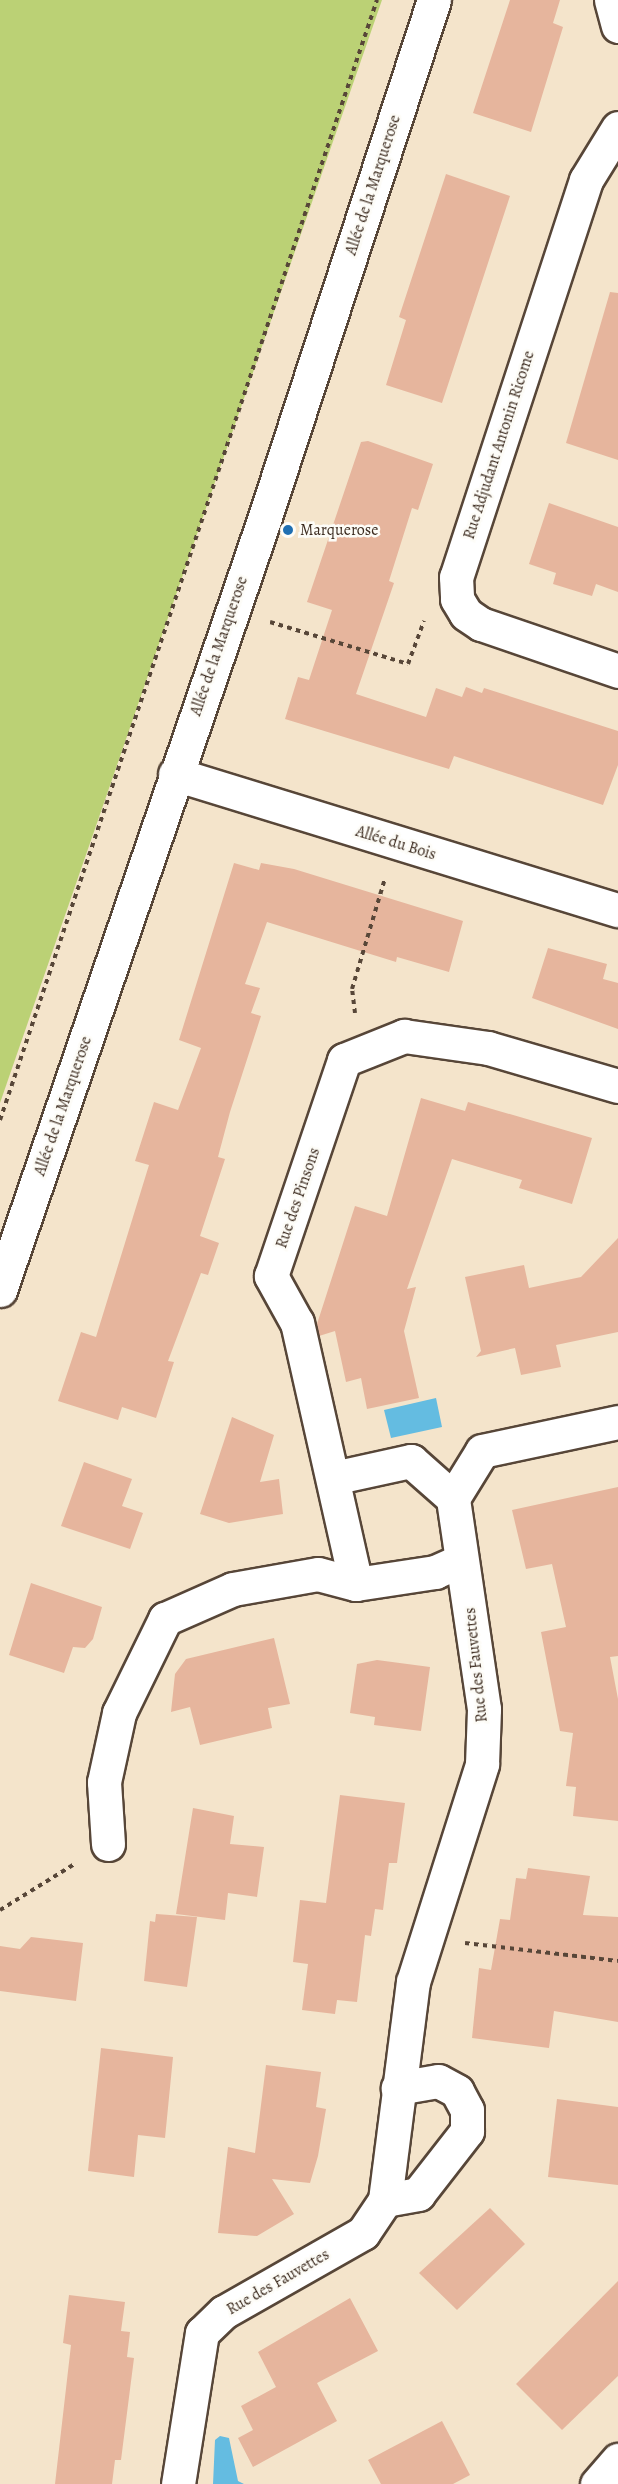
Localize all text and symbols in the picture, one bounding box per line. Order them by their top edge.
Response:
street label: Allée de la Marquerose [341,112,405,258]
street label: Rue Adjudant Antonin Ricome [459,348,539,542]
place label: Marquerose [300,520,378,540]
marker: Marquerose [281,523,295,537]
street label: Allée de la Marquerose [186,574,252,718]
street label: Allée du Bois [353,822,439,864]
street label: Allée de la Marquerose [30,1034,96,1178]
street label: Rue des Pinsons [272,1145,324,1251]
street label: Rue des Fauvettes [460,1607,492,1723]
street label: Rue des Fauvettes [223,2245,333,2319]

